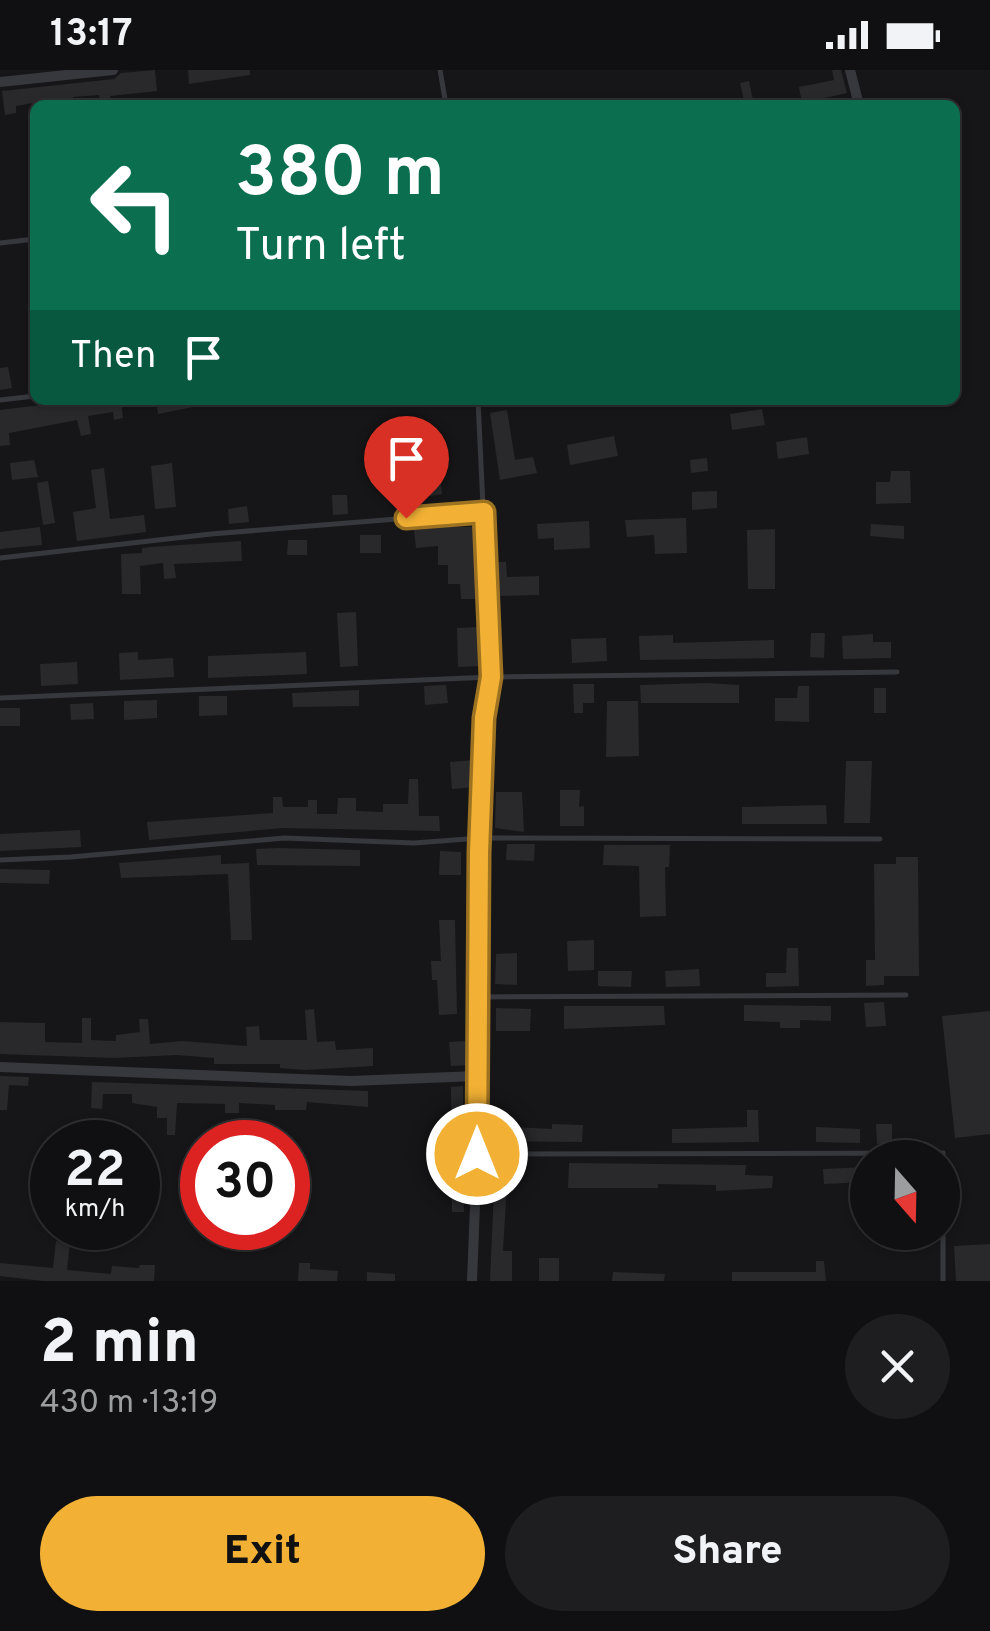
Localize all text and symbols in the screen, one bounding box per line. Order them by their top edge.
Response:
text: 13:17 [50,11,133,60]
text: 380 m [235,132,445,221]
icon: left [70,140,200,270]
text: Turn left [235,219,406,276]
icon: arrive [176,330,231,385]
text: Then [70,333,156,382]
pin [364,416,449,519]
icon: arrive [379,431,434,486]
position arrow [425,1102,529,1206]
speed limit sign: 30 [180,1120,310,1250]
north arrow [850,1140,960,1250]
map controls [850,1140,960,1250]
text: 22 [64,1141,126,1204]
text: km/h [65,1194,125,1226]
text: 2 min [40,1308,199,1384]
button: close [845,1314,950,1419]
text: 430 m · 13:19 [40,1384,218,1424]
button: Exit [40,1496,485,1611]
button: Share [505,1496,950,1611]

